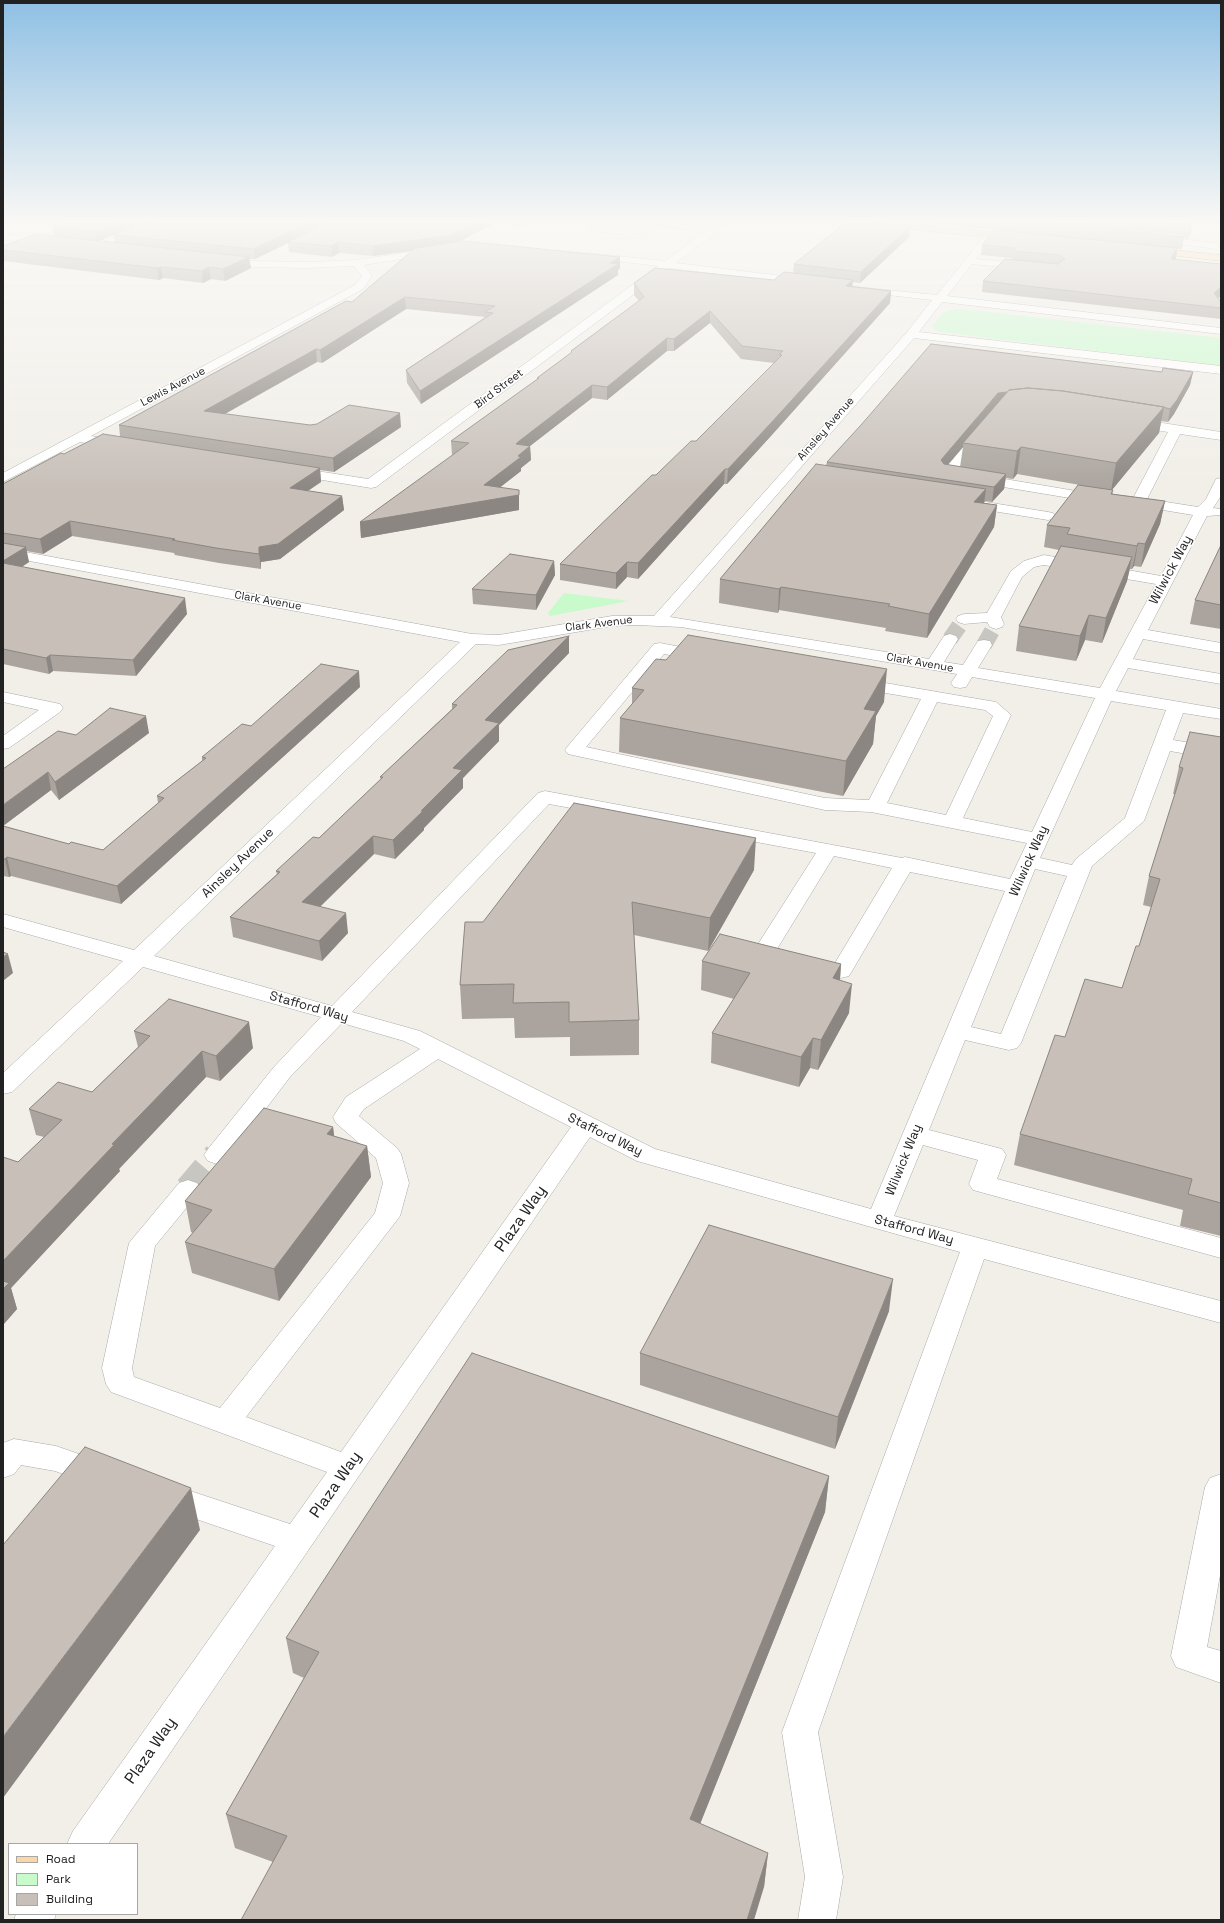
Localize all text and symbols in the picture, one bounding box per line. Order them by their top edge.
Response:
street label: Lewis Avenue [138,364,208,410]
street label: Bird Street [472,366,526,412]
street label: Ainsley Avenue [795,395,857,463]
street label: Wilwick Way [1146,533,1196,607]
street label: Clark Avenue [233,589,303,613]
street label: Clark Avenue [565,613,633,635]
street label: Clark Avenue [885,651,955,675]
street label: Wilwick Way [1006,823,1052,899]
street label: Ainsley Avenue [199,825,277,901]
street label: Stafford Way [268,988,350,1026]
street label: Stafford Way [565,1110,645,1160]
street label: Wilwick Way [883,1122,925,1198]
street label: Plaza Way [491,1182,551,1256]
street label: Stafford Way [873,1212,955,1248]
street label: Plaza Way [306,1448,366,1522]
street label: Plaza Way [121,1714,181,1788]
legend [8,1843,138,1915]
text: Road [46,1851,75,1867]
text: Park [46,1871,71,1887]
text: Building [46,1891,93,1907]

